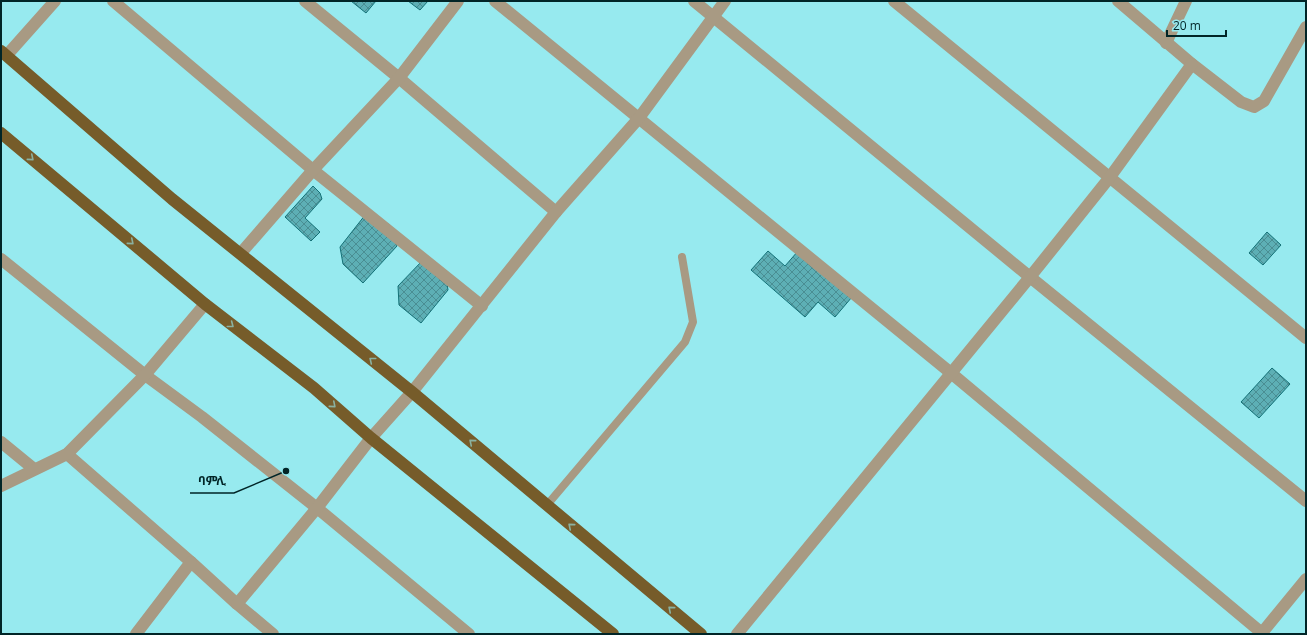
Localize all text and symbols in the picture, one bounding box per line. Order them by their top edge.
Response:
scale bar [1167,12,1226,38]
text: 20 m [1173,17,1201,34]
one-way arrow [26,154,34,161]
one-way arrow [126,237,133,244]
one-way arrow [226,320,233,327]
one-way arrow [369,357,376,364]
one-way arrow [329,400,336,407]
one-way arrow [469,440,476,447]
callout: ባምሊ [190,469,234,493]
text: ባምሊ [198,472,226,489]
one-way arrow [569,523,576,530]
one-way arrow [669,607,676,614]

